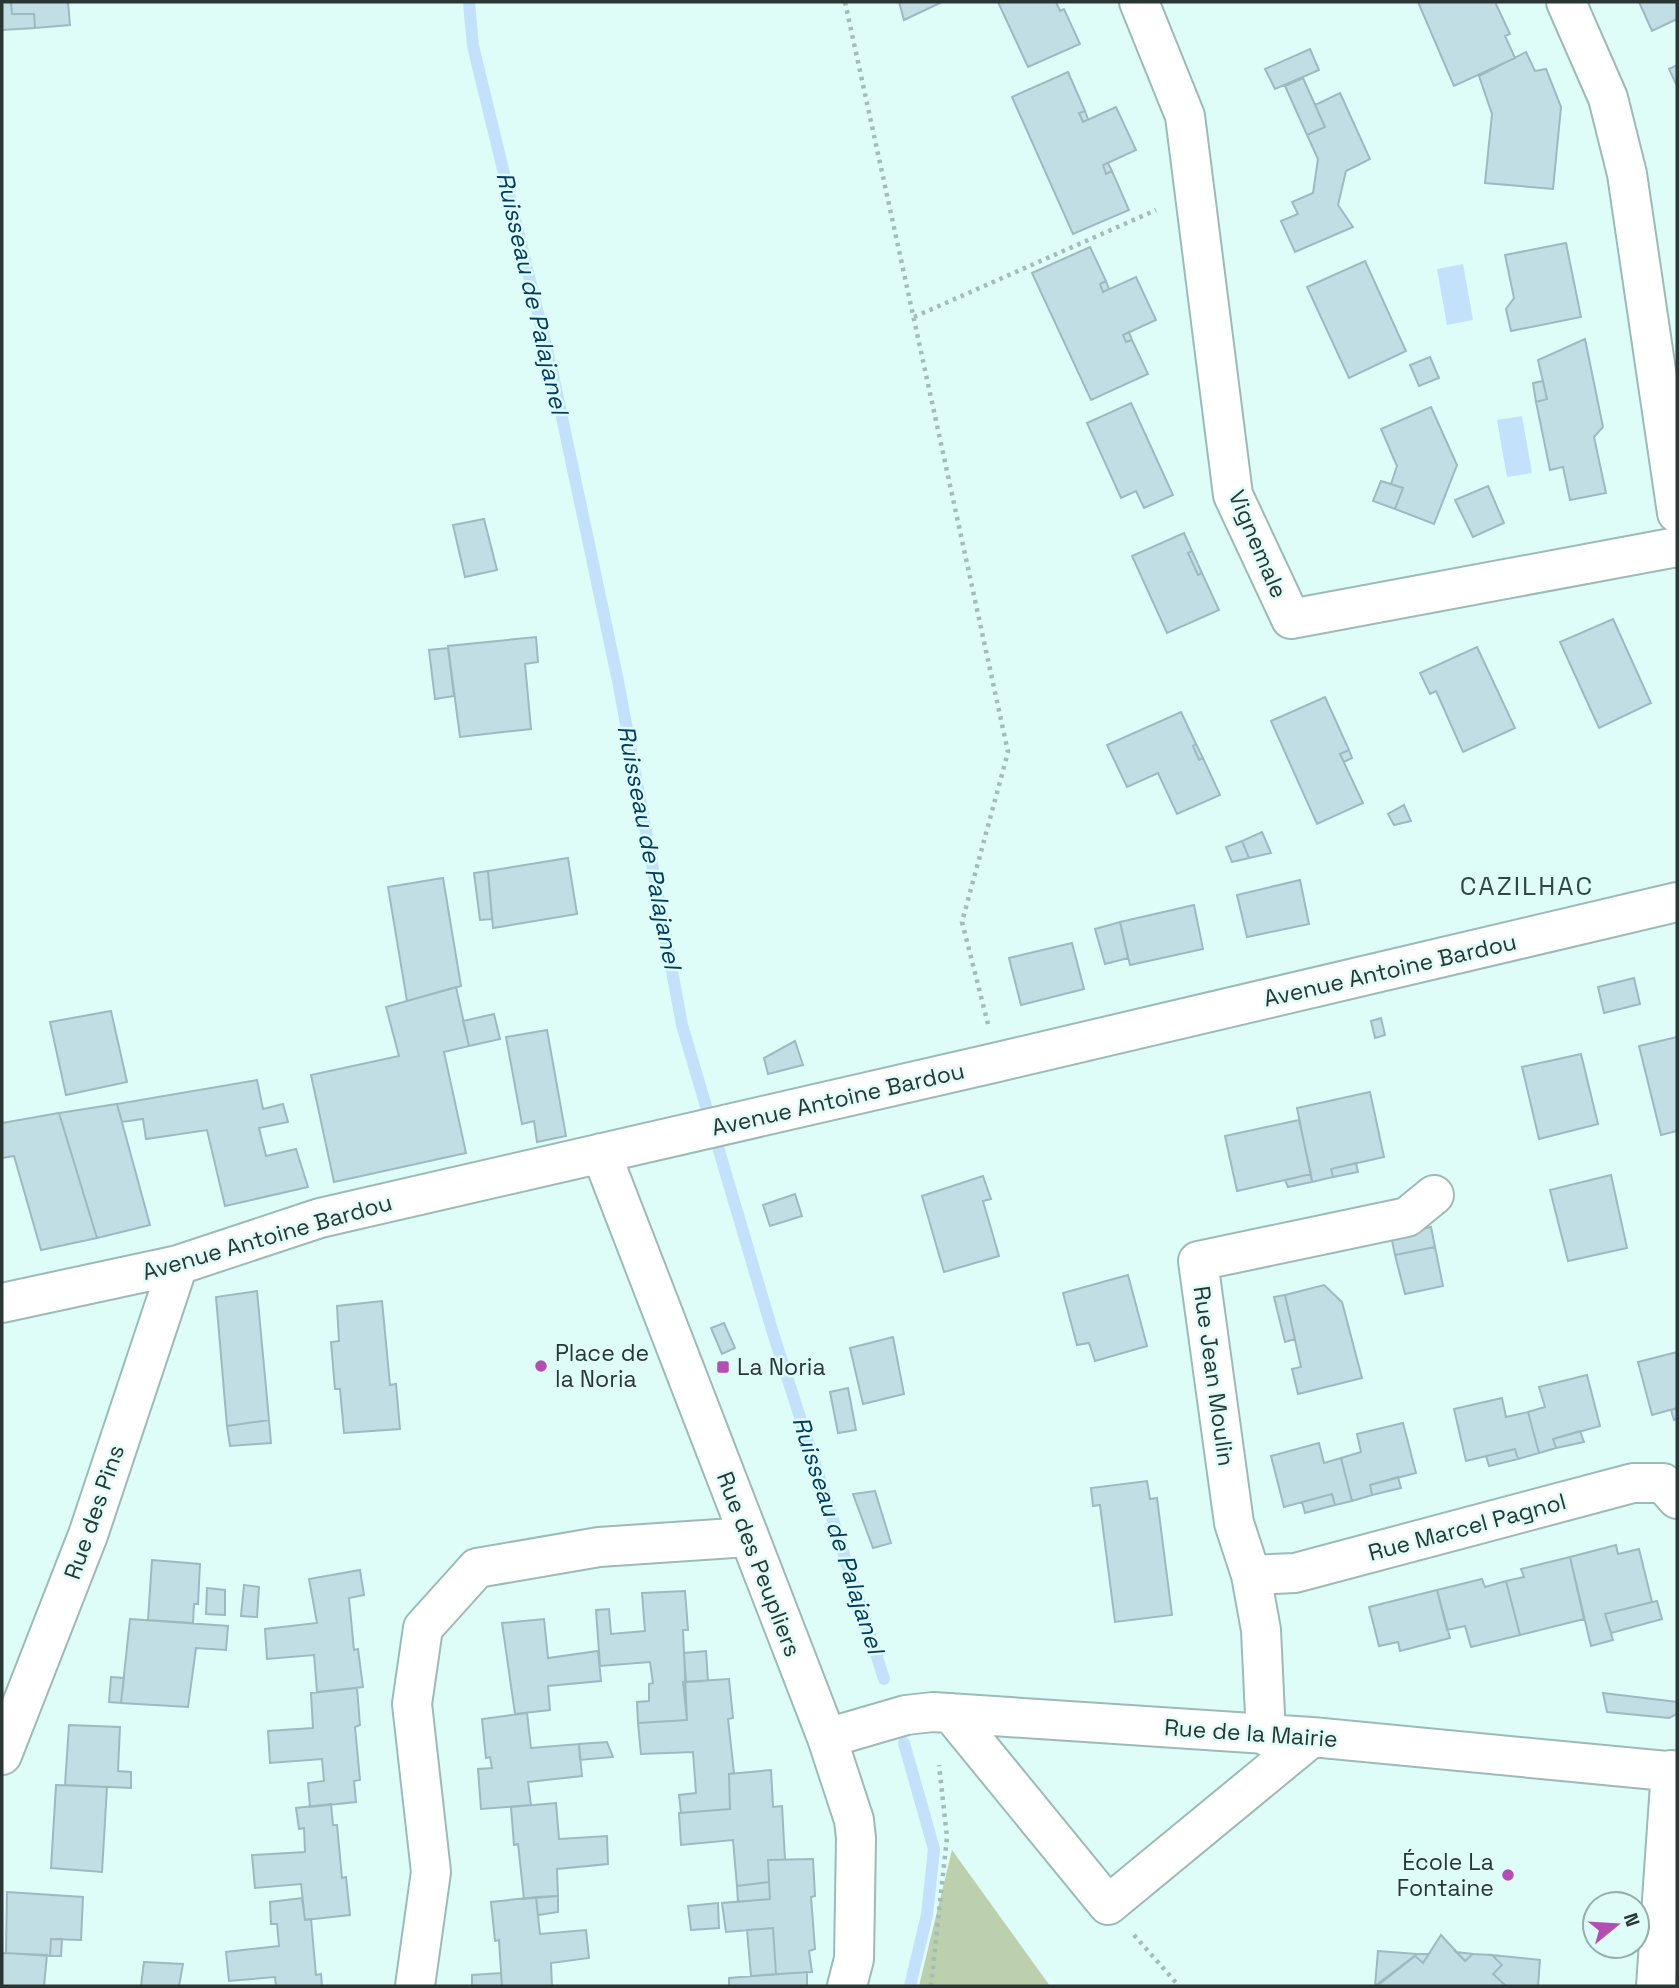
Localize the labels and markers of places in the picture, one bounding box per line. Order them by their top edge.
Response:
place label: Place de la Noria [555,1338,649,1394]
place label: La Noria [737,1352,826,1382]
marker: Place de la Noria [533,1358,549,1374]
marker: La Noria [715,1359,731,1375]
place label: École La Fontaine [1397,1847,1494,1903]
marker: École La Fontaine [1500,1867,1516,1883]

